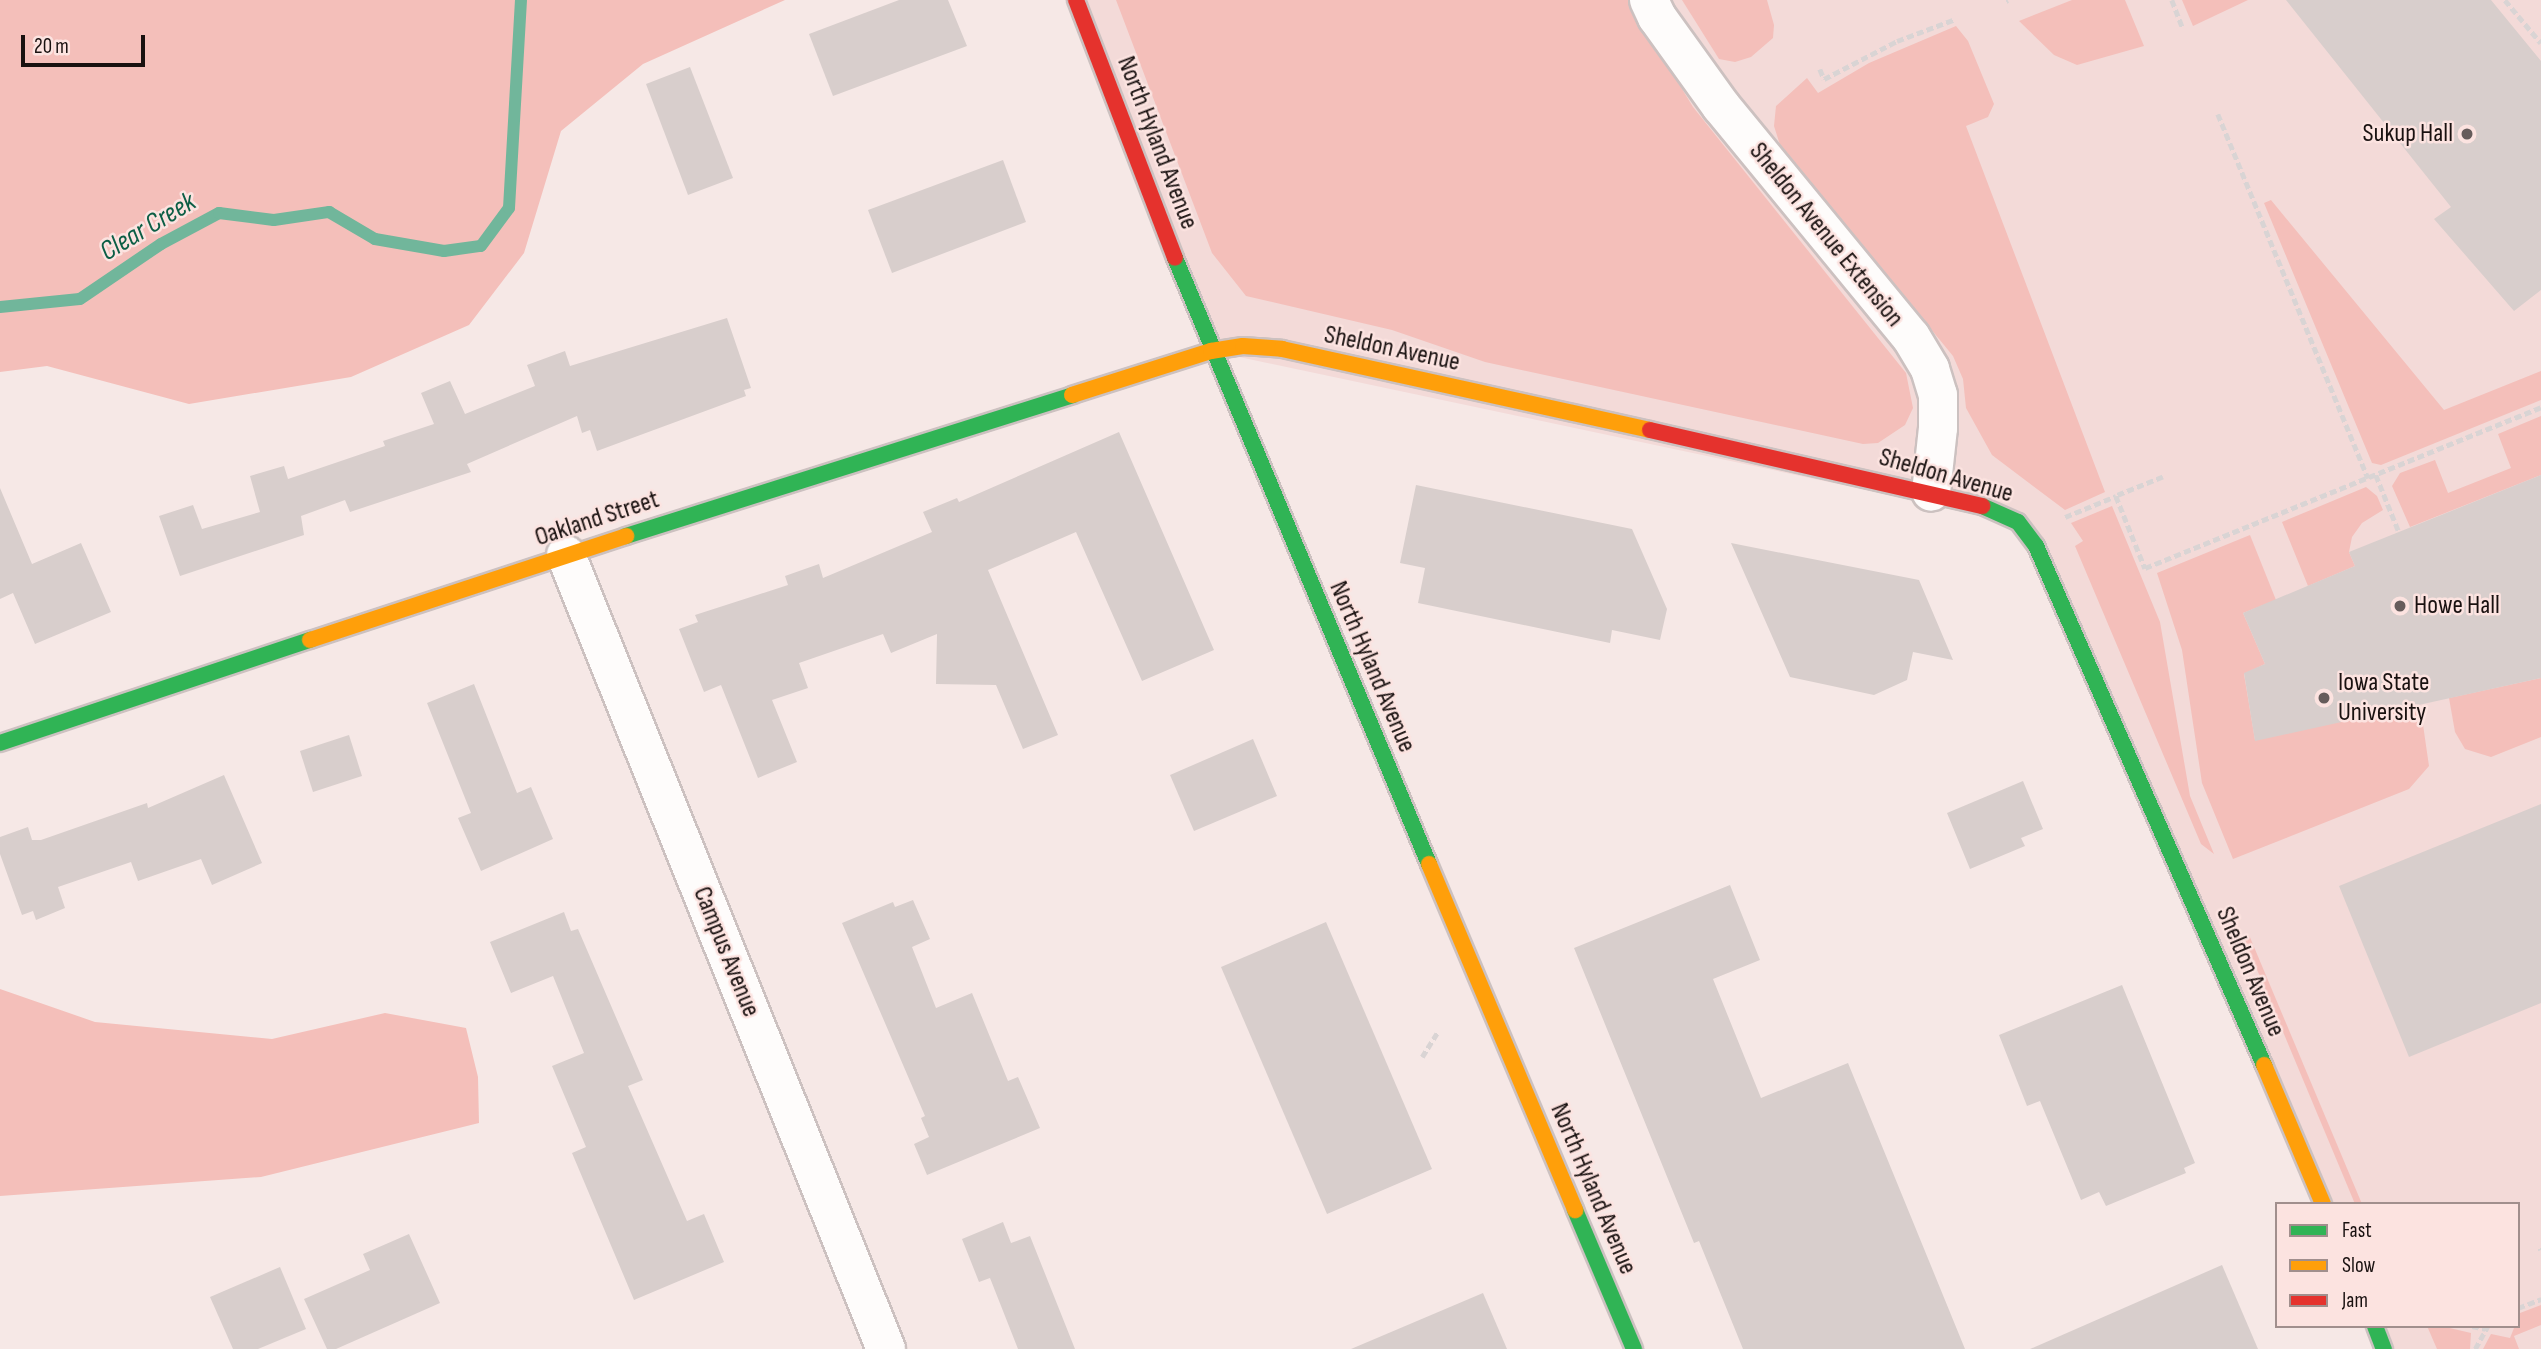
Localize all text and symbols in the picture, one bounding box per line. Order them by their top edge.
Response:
scale bar [24,21,149,65]
text: 20 m [34,34,69,59]
street label: North Hyland Avenue [1110,52,1204,234]
place label: Sukup Hall [2362,118,2453,150]
marker: Sukup Hall [2459,126,2475,142]
street label: Sheldon Avenue Extension [1742,137,1910,333]
water label: Clear Creek [94,185,202,269]
street label: Sheldon Avenue [1321,319,1463,379]
street label: Sheldon Avenue [1875,442,2017,510]
street label: Oakland Street [531,484,663,554]
street label: North Hyland Avenue [1322,577,1422,757]
place label: Howe Hall [2414,590,2500,622]
marker: Howe Hall [2392,598,2408,614]
place label: Iowa State University [2338,667,2429,728]
marker: Iowa State University [2316,690,2332,706]
street label: Campus Avenue [686,882,766,1022]
street label: Sheldon Avenue [2209,902,2291,1042]
street label: North Hyland Avenue [1543,1099,1643,1279]
legend [2275,1202,2520,1328]
text: Fast [2342,1218,2372,1243]
text: Slow [2342,1253,2375,1278]
text: Jam [2342,1288,2368,1313]

